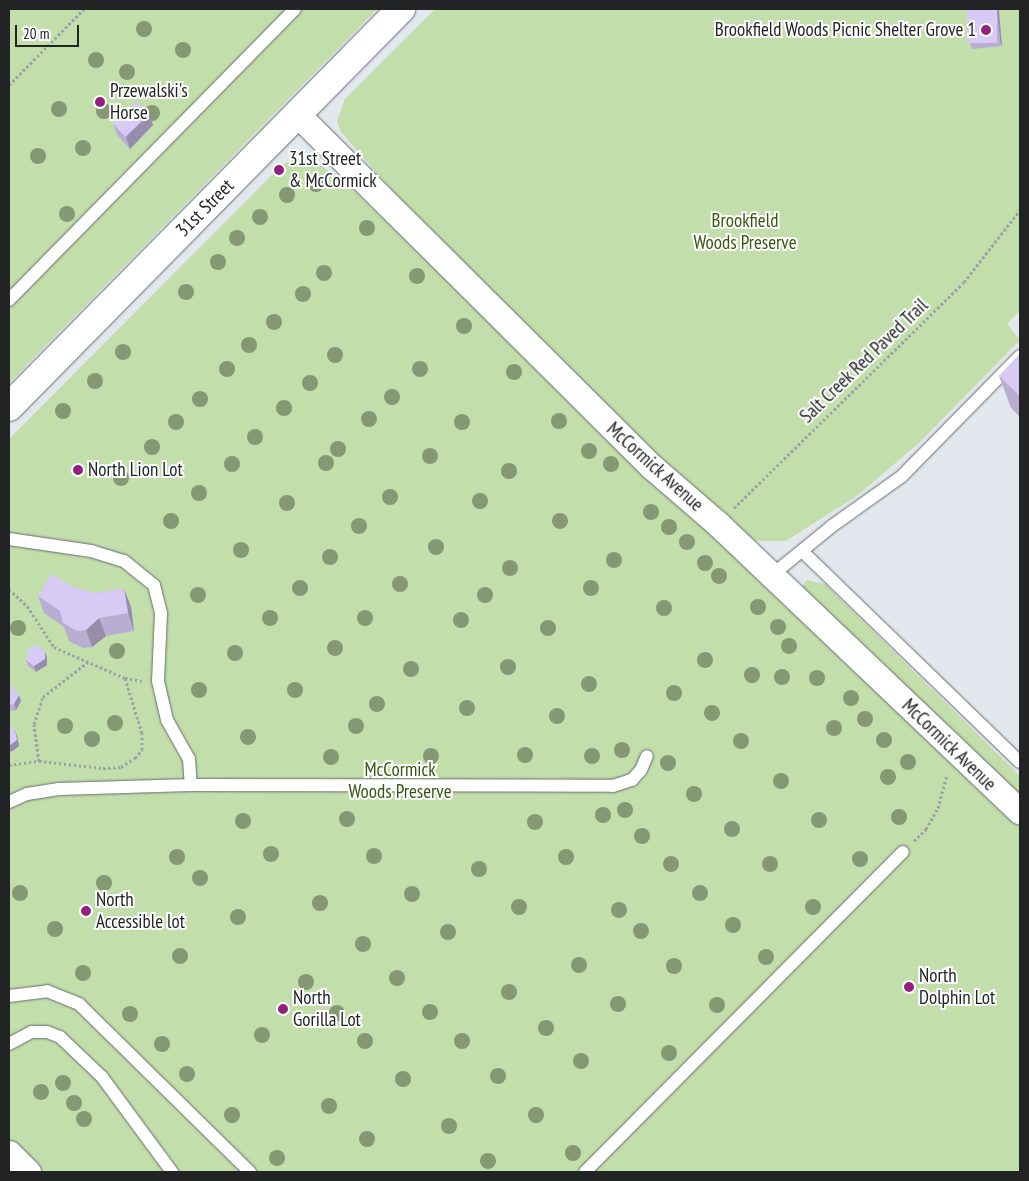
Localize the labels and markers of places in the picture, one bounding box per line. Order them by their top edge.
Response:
place label: Brookfield Woods Picnic Shelter Grove 1 [714,19,976,41]
marker: Brookfield Woods Picnic Shelter Grove 1 [980,24,992,36]
place label: Przewalski's Horse [110,80,188,124]
marker: Przewalski's Horse [94,96,106,108]
place label: 31st Street & McCormick [289,148,377,192]
marker: 31st Street & McCormick [273,164,285,176]
place label: North Lion Lot [88,459,183,481]
marker: North Lion Lot [72,464,84,476]
place label: North Accessible lot [96,889,185,933]
marker: North Accessible lot [80,905,92,917]
place label: North Dolphin Lot [919,965,995,1009]
marker: North Dolphin Lot [903,981,915,993]
place label: North Gorilla Lot [293,987,361,1031]
marker: North Gorilla Lot [277,1003,289,1015]

